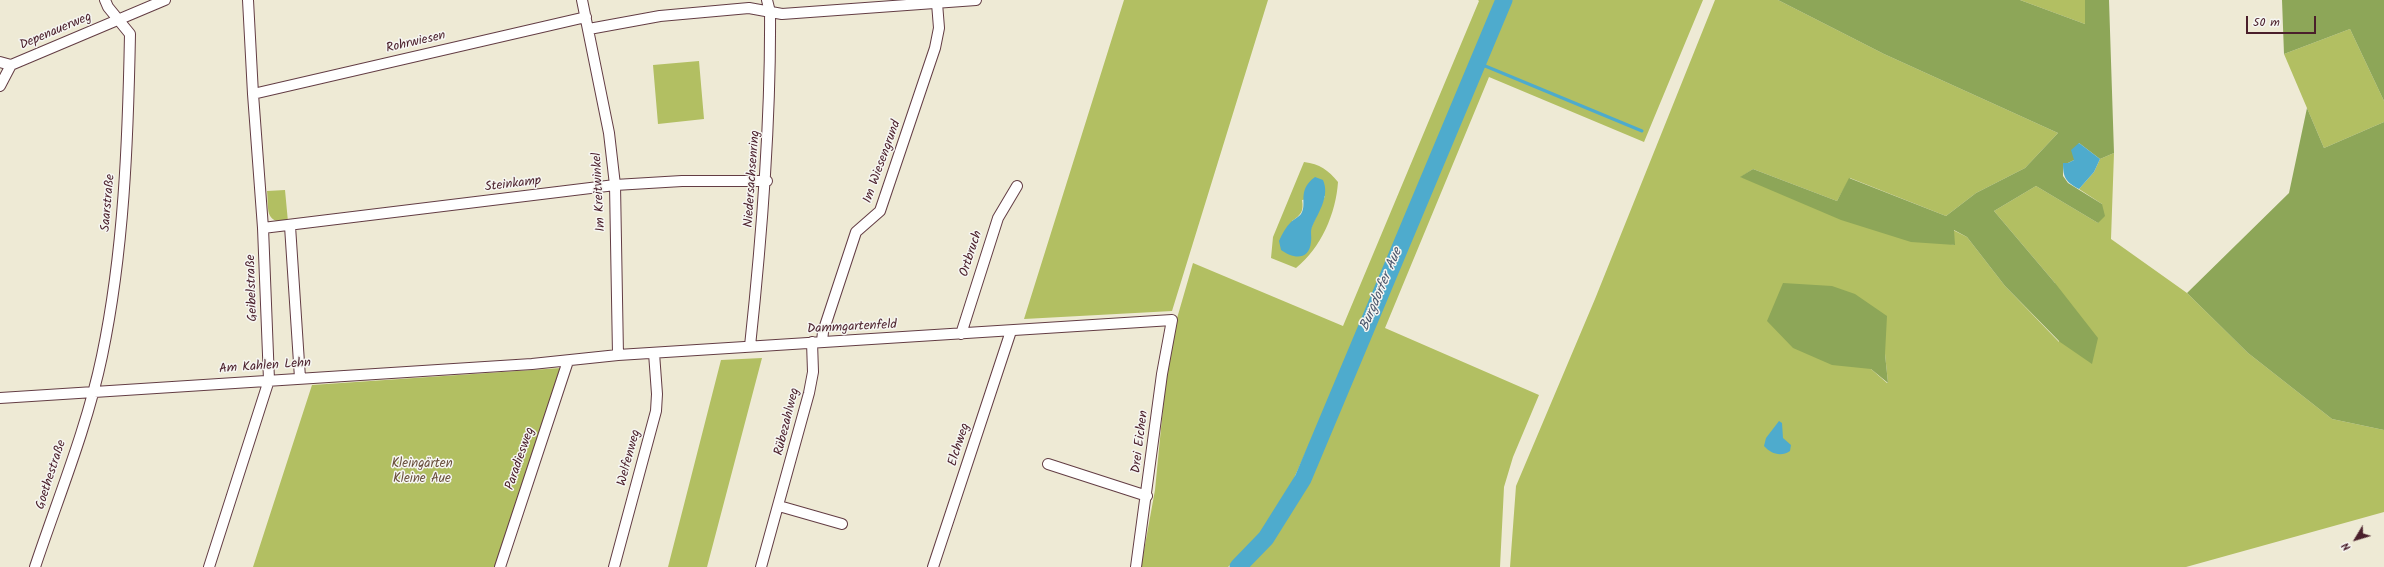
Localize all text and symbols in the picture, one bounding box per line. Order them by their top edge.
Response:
scale bar [2248,8,2318,34]
street label: Depenauerweg [18,10,94,54]
text: 50 m [2253,13,2280,32]
street label: Rohrwiesen [385,29,447,57]
street label: Im Wiesengrund [861,118,905,206]
street label: Niedersachsenring [742,130,764,228]
street label: Im Kreitwinkel [590,152,610,232]
street label: Saarstraße [99,174,119,232]
street label: Steinkamp [484,174,542,196]
street label: Ortbruch [957,229,987,279]
water label: Burgdorfer Aue [1357,246,1407,334]
street label: Geibelstraße [244,254,262,322]
street label: Dammgartenfeld [807,318,897,338]
street label: Am Kahlen Lehn [218,356,312,378]
street label: Rübezahlweg [772,387,804,457]
street label: Drei Eichen [1129,410,1153,474]
street label: Elchweg [946,422,974,468]
street label: Paradiesweg [503,426,539,492]
street label: Welfenweg [615,428,645,488]
street label: Goethestraße [33,438,71,512]
park label: Kleingärten Kleine Aue [391,457,453,488]
north arrow [2336,519,2376,559]
text: N [2337,538,2356,555]

